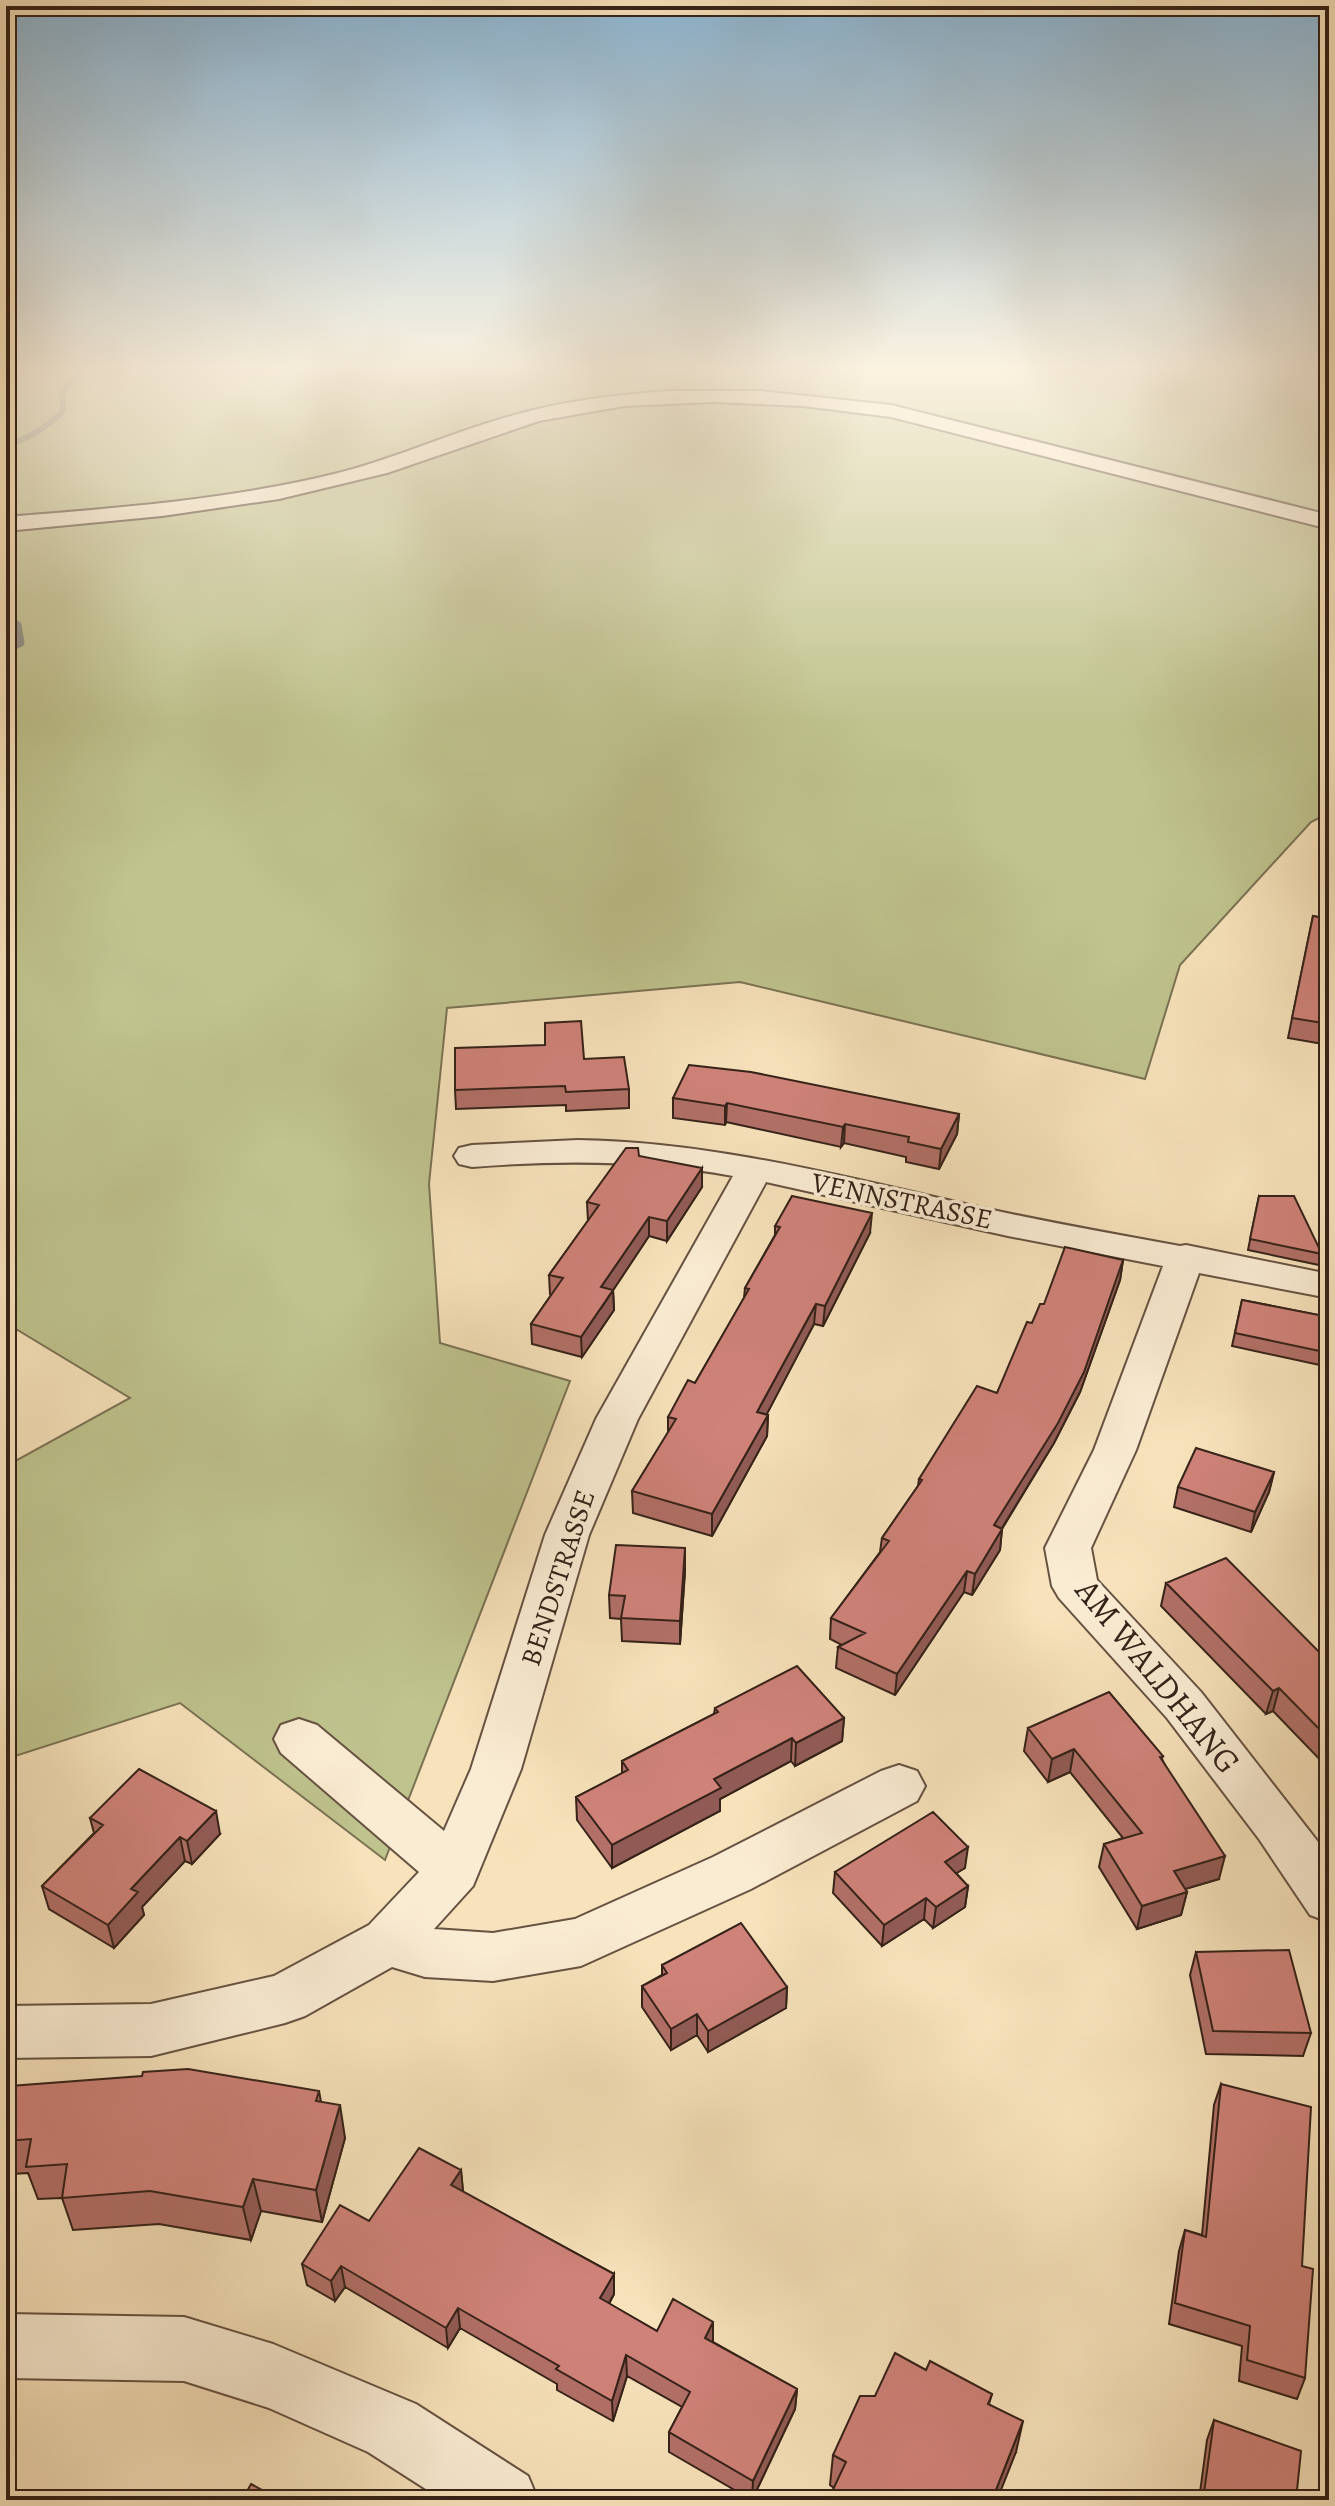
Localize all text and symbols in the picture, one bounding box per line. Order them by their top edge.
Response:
street label: VENNSTRASSE [807,1163,996,1239]
street label: BENDSTRASSE [512,1485,604,1671]
street label: AM WALDHANG [1064,1568,1251,1783]

